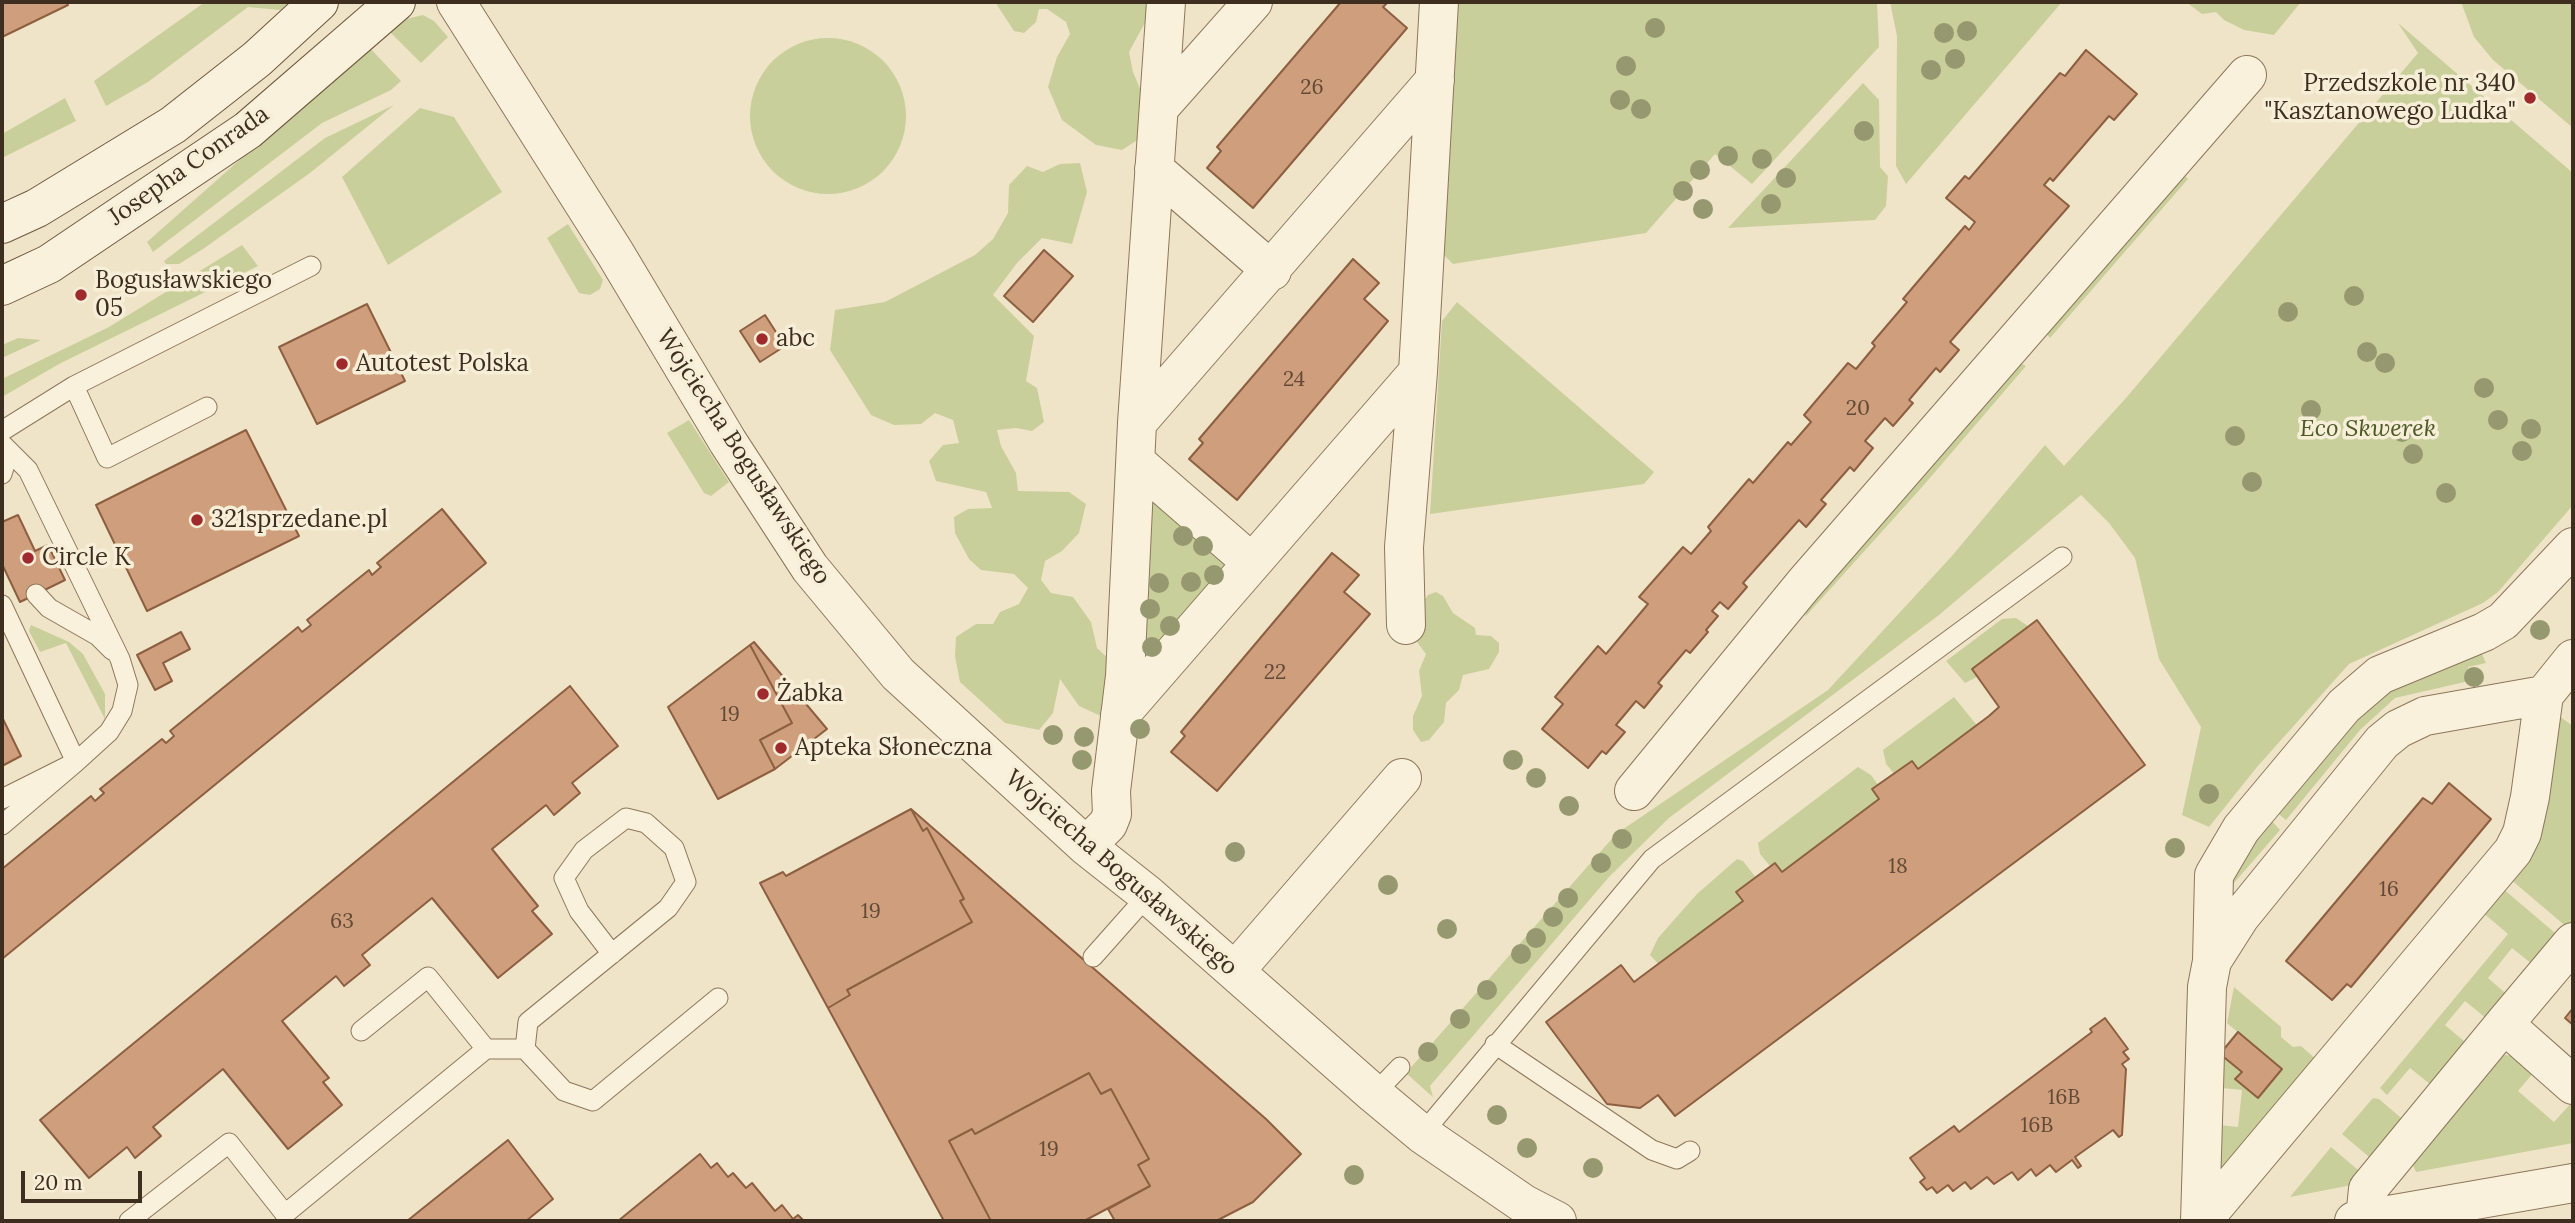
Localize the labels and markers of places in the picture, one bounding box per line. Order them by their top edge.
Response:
place label: Przedszkole nr 340 "Kasztanowego Ludka" [2264,70,2516,126]
marker: Przedszkole nr 340 "Kasztanowego Ludka" [2522,90,2538,106]
place label: Bogusławskiego 05 [95,267,272,323]
marker: Bogusławskiego 05 [73,287,89,303]
place label: abc [776,325,815,353]
marker: abc [754,331,770,347]
place label: Autotest Polska [356,350,529,378]
marker: Autotest Polska [334,356,350,372]
place label: 321sprzedane.pl [211,506,388,534]
marker: 321sprzedane.pl [189,512,205,528]
place label: Circle K [42,544,131,572]
marker: Circle K [20,550,36,566]
place label: Żabka [777,680,843,708]
marker: Żabka [755,686,771,702]
place label: Apteka Słoneczna [795,734,992,762]
marker: Apteka Słoneczna [773,740,789,756]

